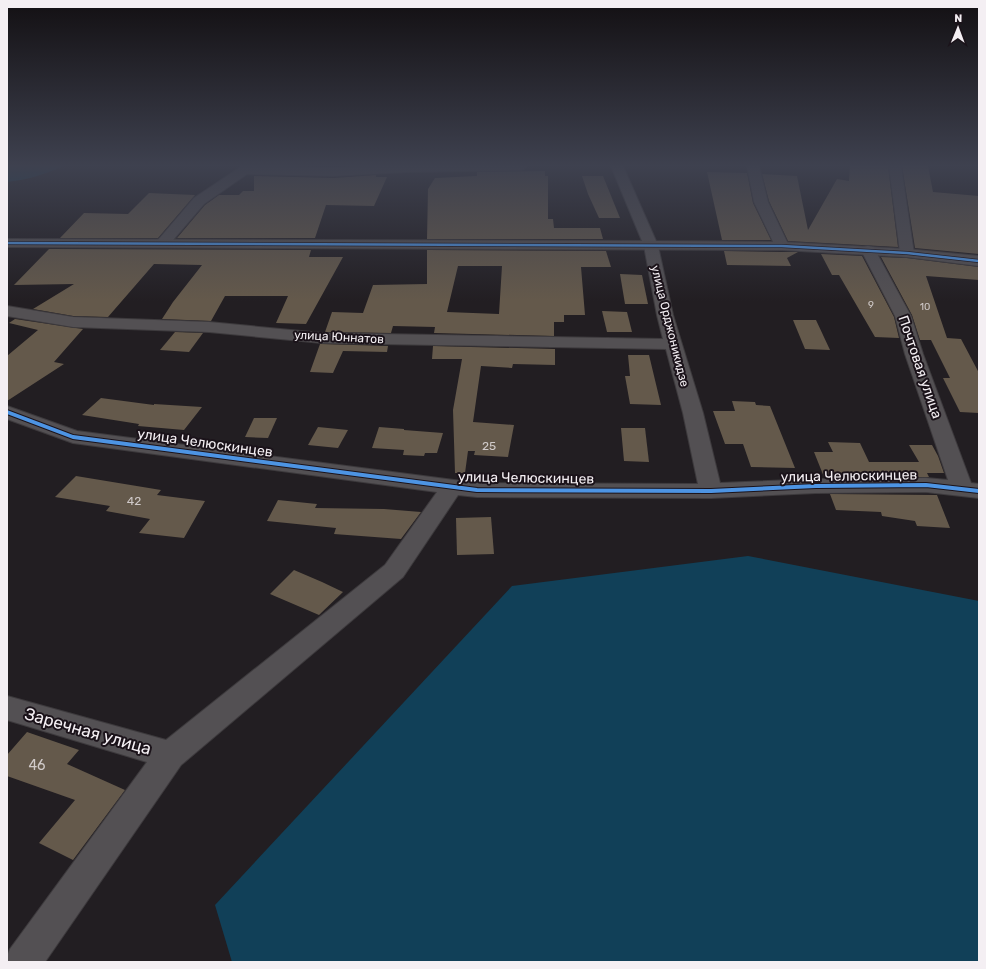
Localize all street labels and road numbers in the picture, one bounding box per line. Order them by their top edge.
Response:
street label: улица Орджоникидзе [648,264,692,389]
street label: Почтовая улица [894,313,946,421]
street label: улица Юннатов [294,328,385,346]
street label: улица Челюскинцев [136,425,274,461]
street label: улица Челюскинцев [781,466,918,486]
street label: улица Челюскинцев [458,468,595,488]
street label: Заречная улица [22,703,154,759]

